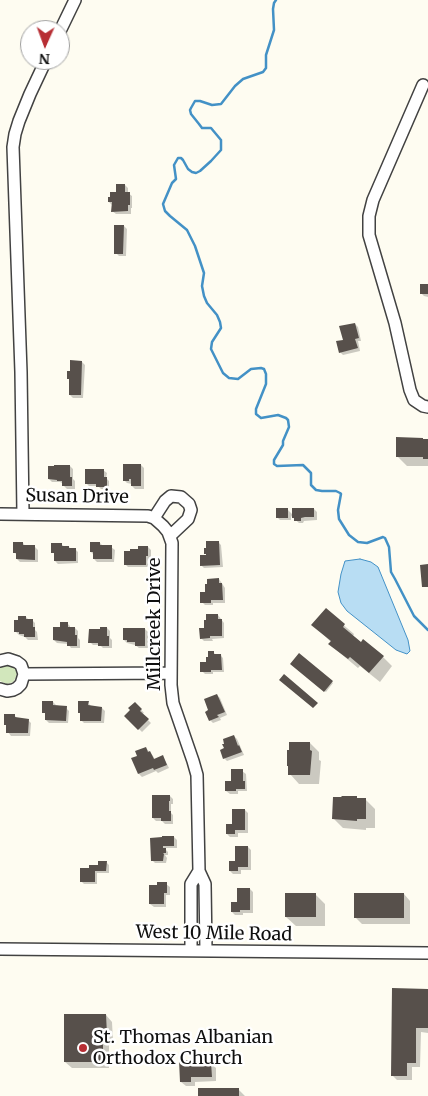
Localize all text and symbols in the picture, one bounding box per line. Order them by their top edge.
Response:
north arrow [20,20,70,70]
text: N [39,50,50,68]
street label: Susan Drive [25,485,129,509]
street label: Millcreek Drive [144,558,166,690]
street label: West 10 Mile Road [136,922,292,946]
place label: St. Thomas Albanian Orthodox Church [93,1027,273,1070]
marker: St. Thomas Albanian Orthodox Church [77,1042,89,1054]

